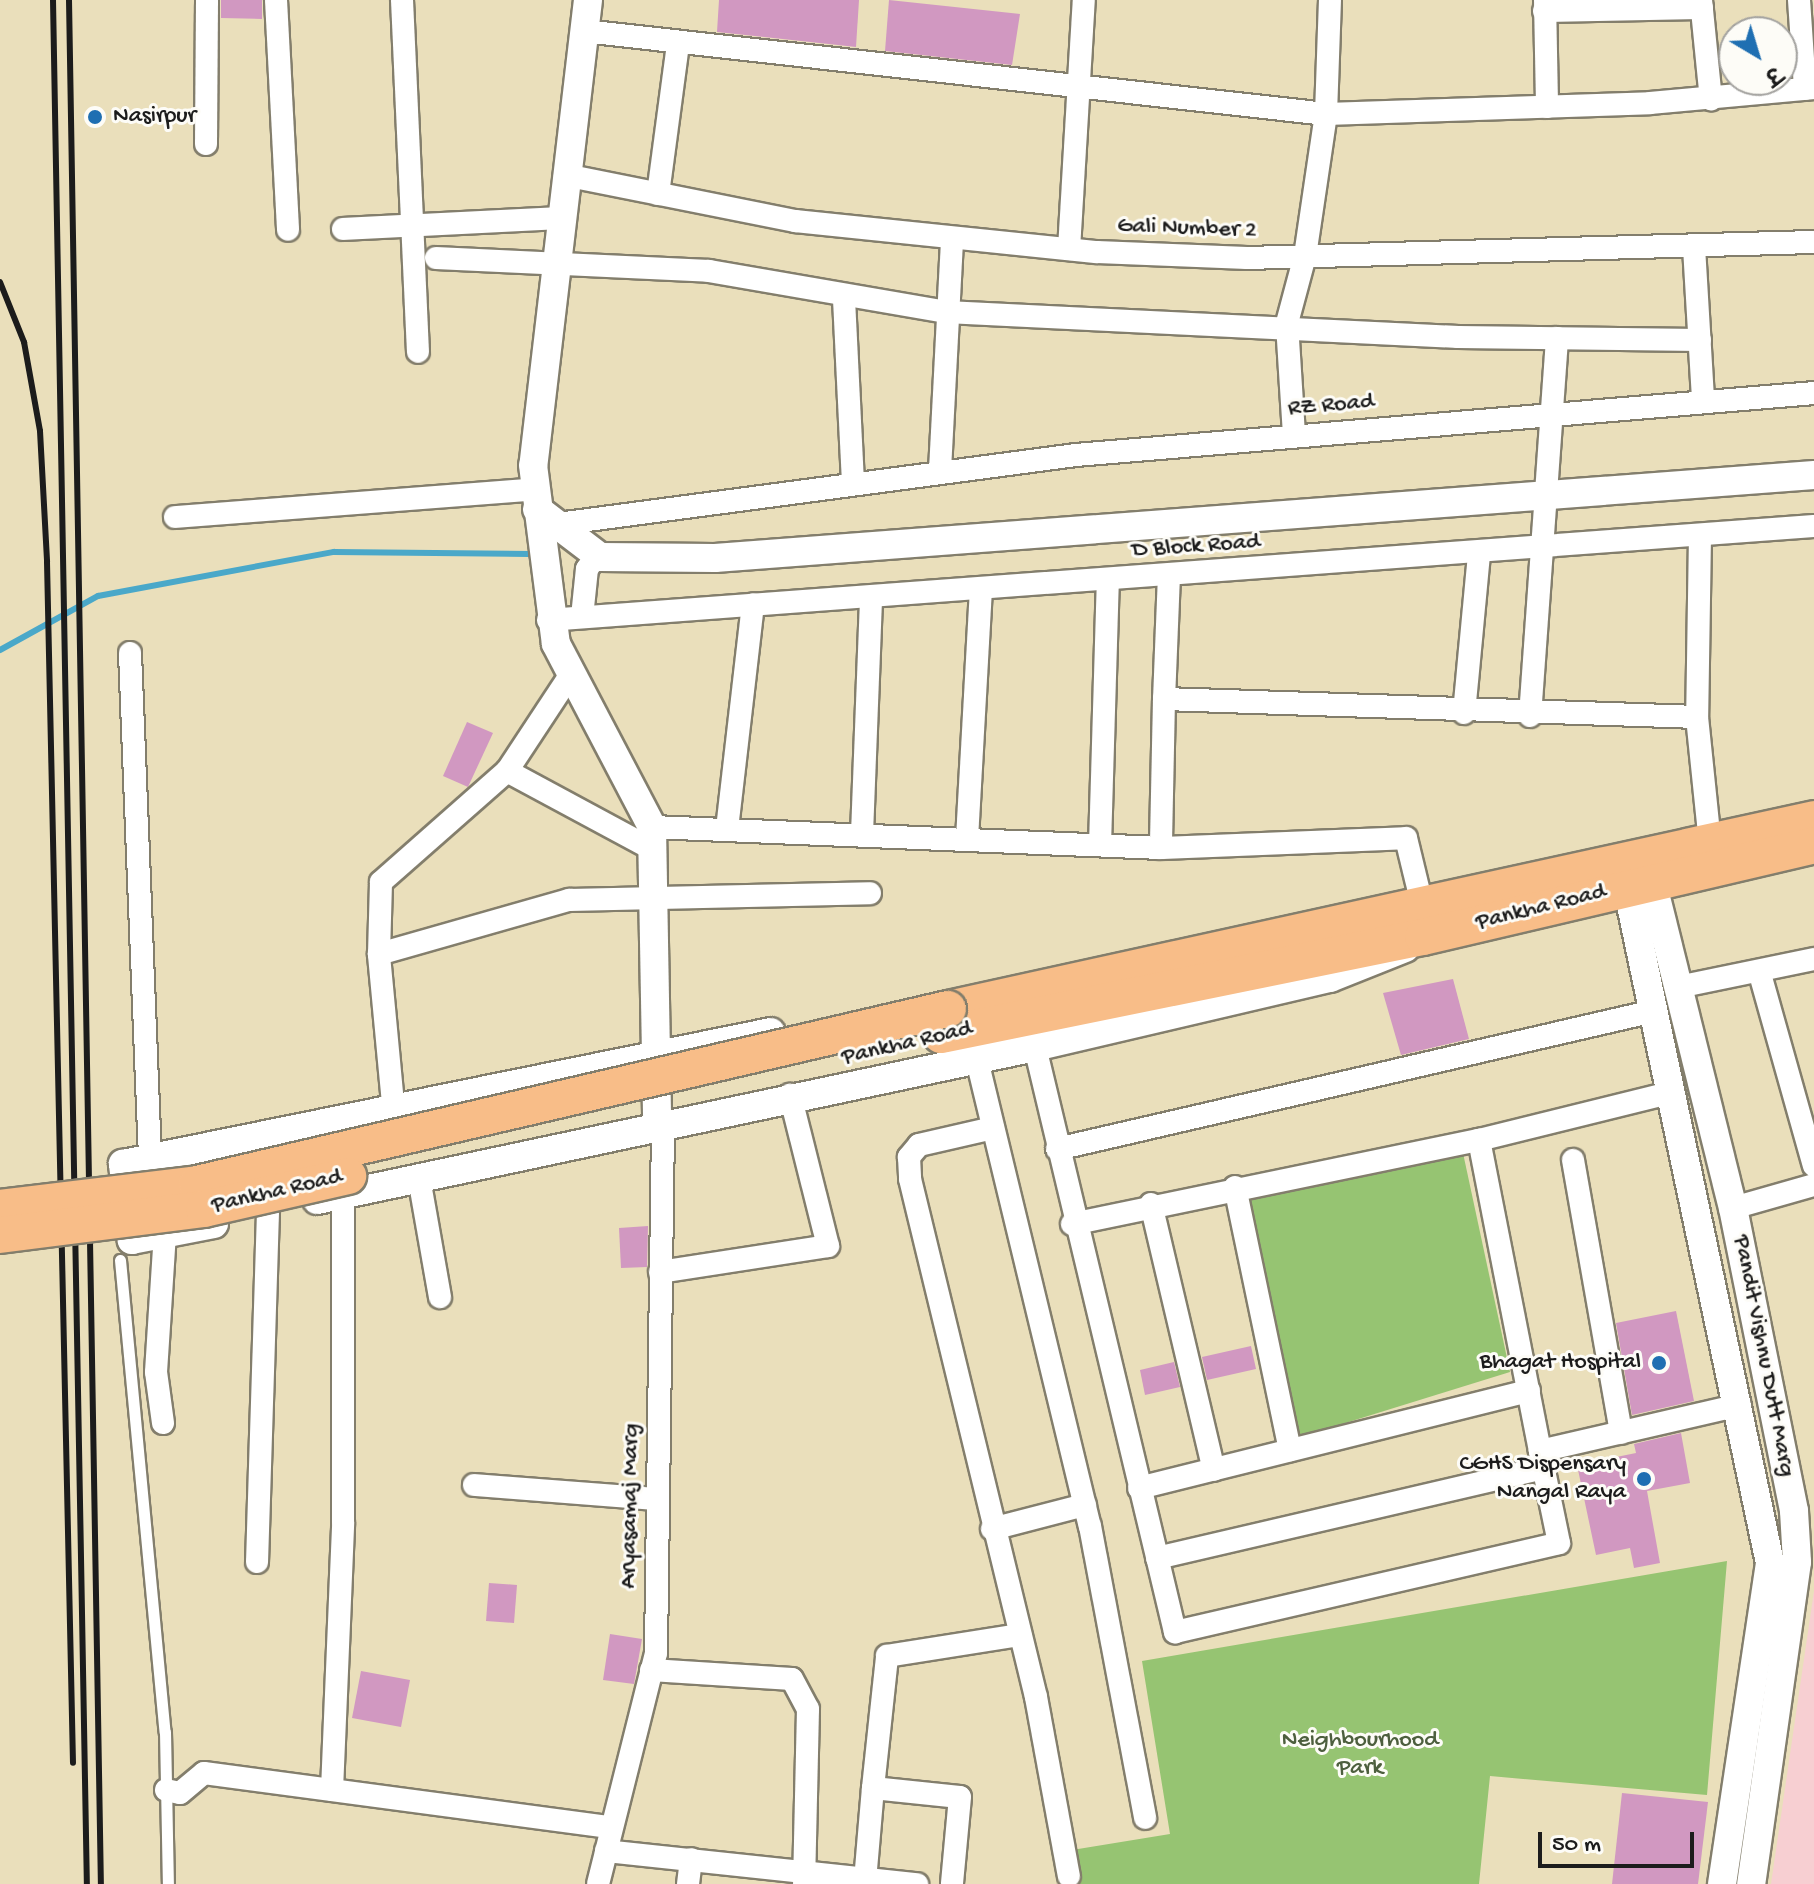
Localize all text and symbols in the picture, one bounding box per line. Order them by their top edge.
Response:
north arrow [1718,16,1798,96]
text: उ [1758,59,1785,88]
place label: Nasirpur [113,103,196,131]
marker: Nasirpur [84,106,106,128]
street label: Gali Number 2 [1117,212,1257,246]
street label: RZ Road [1287,388,1375,424]
street label: D Block Road [1131,528,1261,566]
street label: Pankha Road [1473,878,1609,938]
street label: Pankha Road [839,1015,975,1073]
street label: Pankha Road [209,1163,345,1221]
street label: Pandit Vishnu Dutt Marg [1725,1233,1801,1479]
place label: Bhagat Hospital [1480,1349,1641,1377]
marker: Bhagat Hospital [1648,1352,1670,1374]
street label: Aryasamaj Marg [615,1423,647,1589]
place label: CGHS Dispensary Nangal Raya [1460,1451,1626,1507]
marker: CGHS Dispensary Nangal Raya [1633,1468,1655,1490]
park label: Neighbourhood Park [1282,1727,1438,1783]
scale bar [1542,1816,1698,1866]
text: 50 m [1552,1831,1601,1860]

